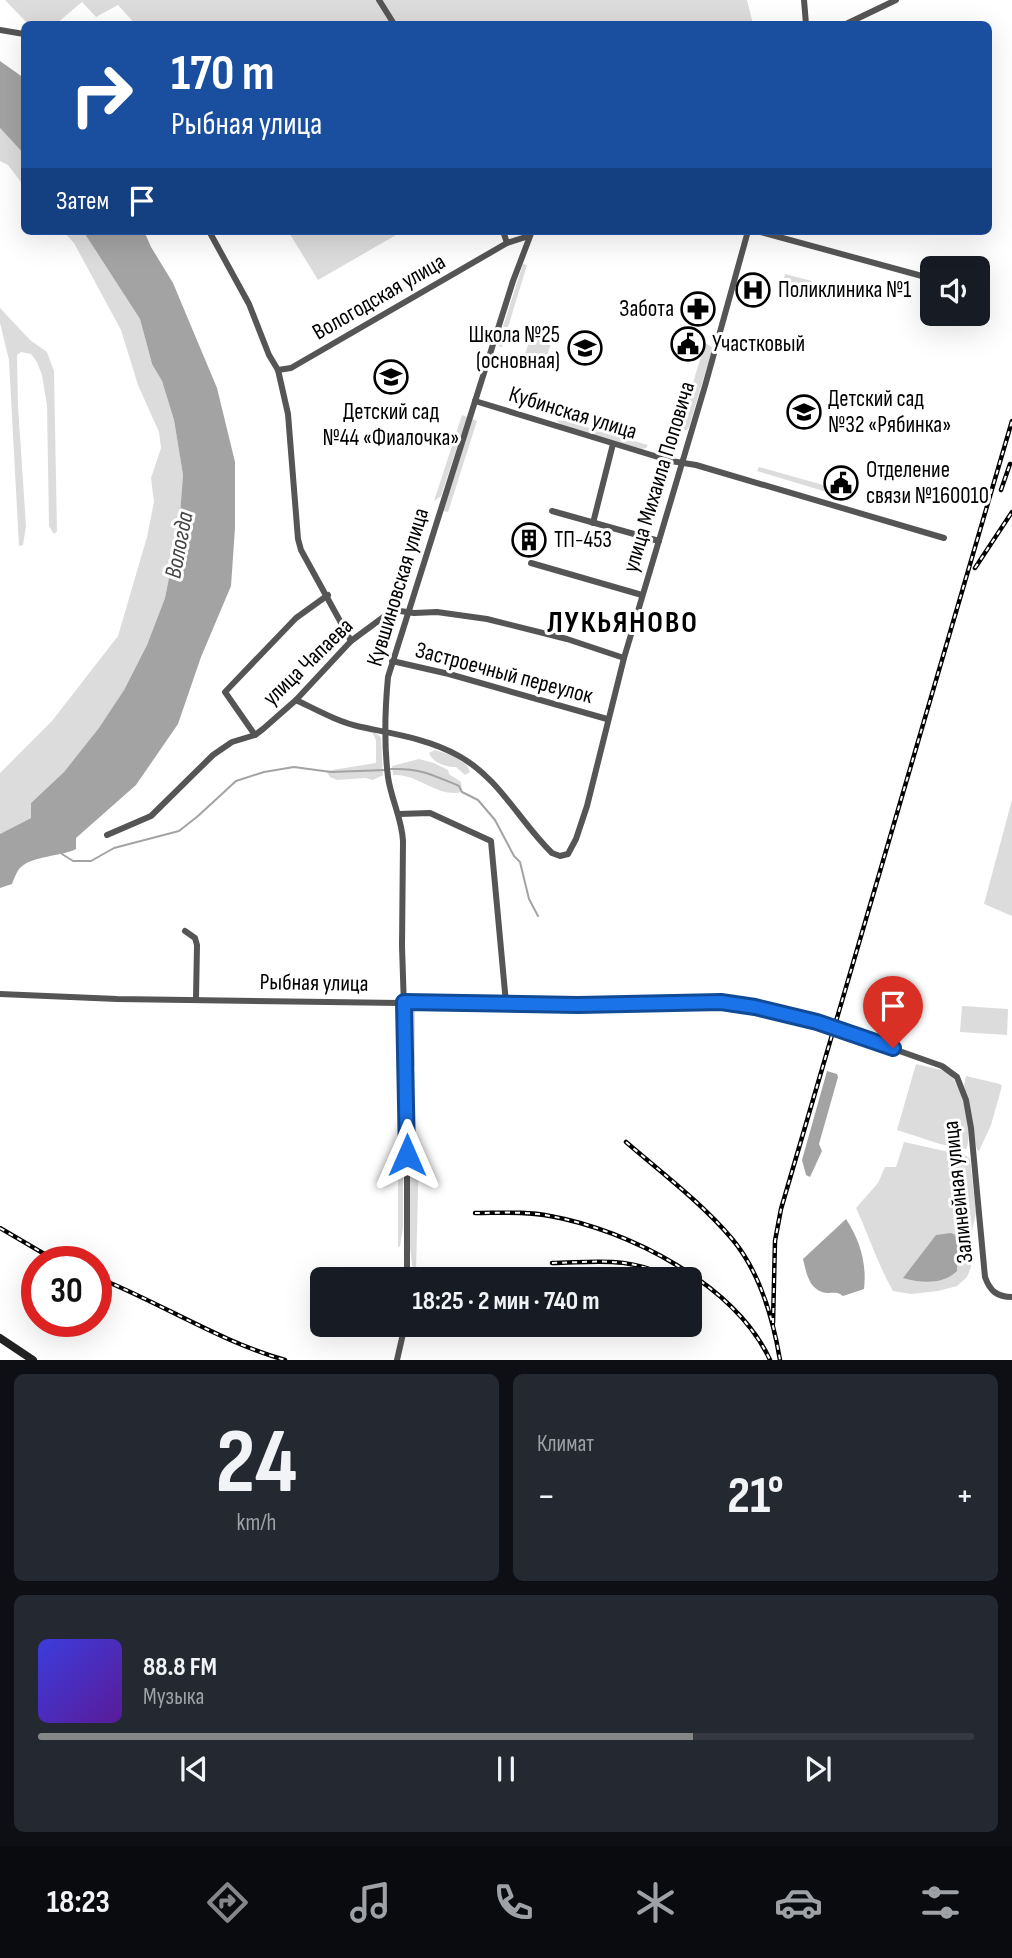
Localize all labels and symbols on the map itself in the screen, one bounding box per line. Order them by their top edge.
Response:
street label: Вологодская улица [308,248,450,346]
hospital icon: Поликлиника №1 [734,271,772,309]
place label: Поликлиника №1 [778,276,911,304]
pharmacy icon: Забота [679,290,717,328]
place label: Забота [619,295,674,323]
place label: Школа №25 (основная) [469,321,560,375]
public building icon: Участковый [669,325,707,363]
school or university icon: Школа №25 (основная) [566,329,604,367]
place label: Участковый [712,330,805,358]
school or university icon: Детский сад №44 «Фиалочка» [372,358,410,396]
street label: улица Михаила Поповича [617,378,701,576]
street label: Кубинская улица [506,380,640,446]
place label: Детский сад №32 «Рябинка» [828,385,951,439]
school or university icon: Детский сад №32 «Рябинка» [785,393,823,431]
place label: Детский сад №44 «Фиалочка» [323,398,459,452]
place label: Отделение связи №160010 [866,456,989,510]
public building icon: Отделение связи №160010 [822,464,860,502]
street label: Кувшиновская улица [361,505,435,669]
water label: Вологда [158,509,200,581]
building icon: ТП-453 [510,521,548,559]
place label: ТП-453 [554,526,612,554]
district label: ЛУКЬЯНОВО [547,605,699,641]
street label: улица Чапаева [257,612,359,712]
street label: Застроечный переулок [412,636,596,710]
street label: Рыбная улица [259,968,369,998]
pin [863,976,923,1048]
position arrow [370,1118,444,1192]
street label: Залинейная улица [937,1119,979,1265]
speed limit sign: 30 [21,1246,112,1337]

